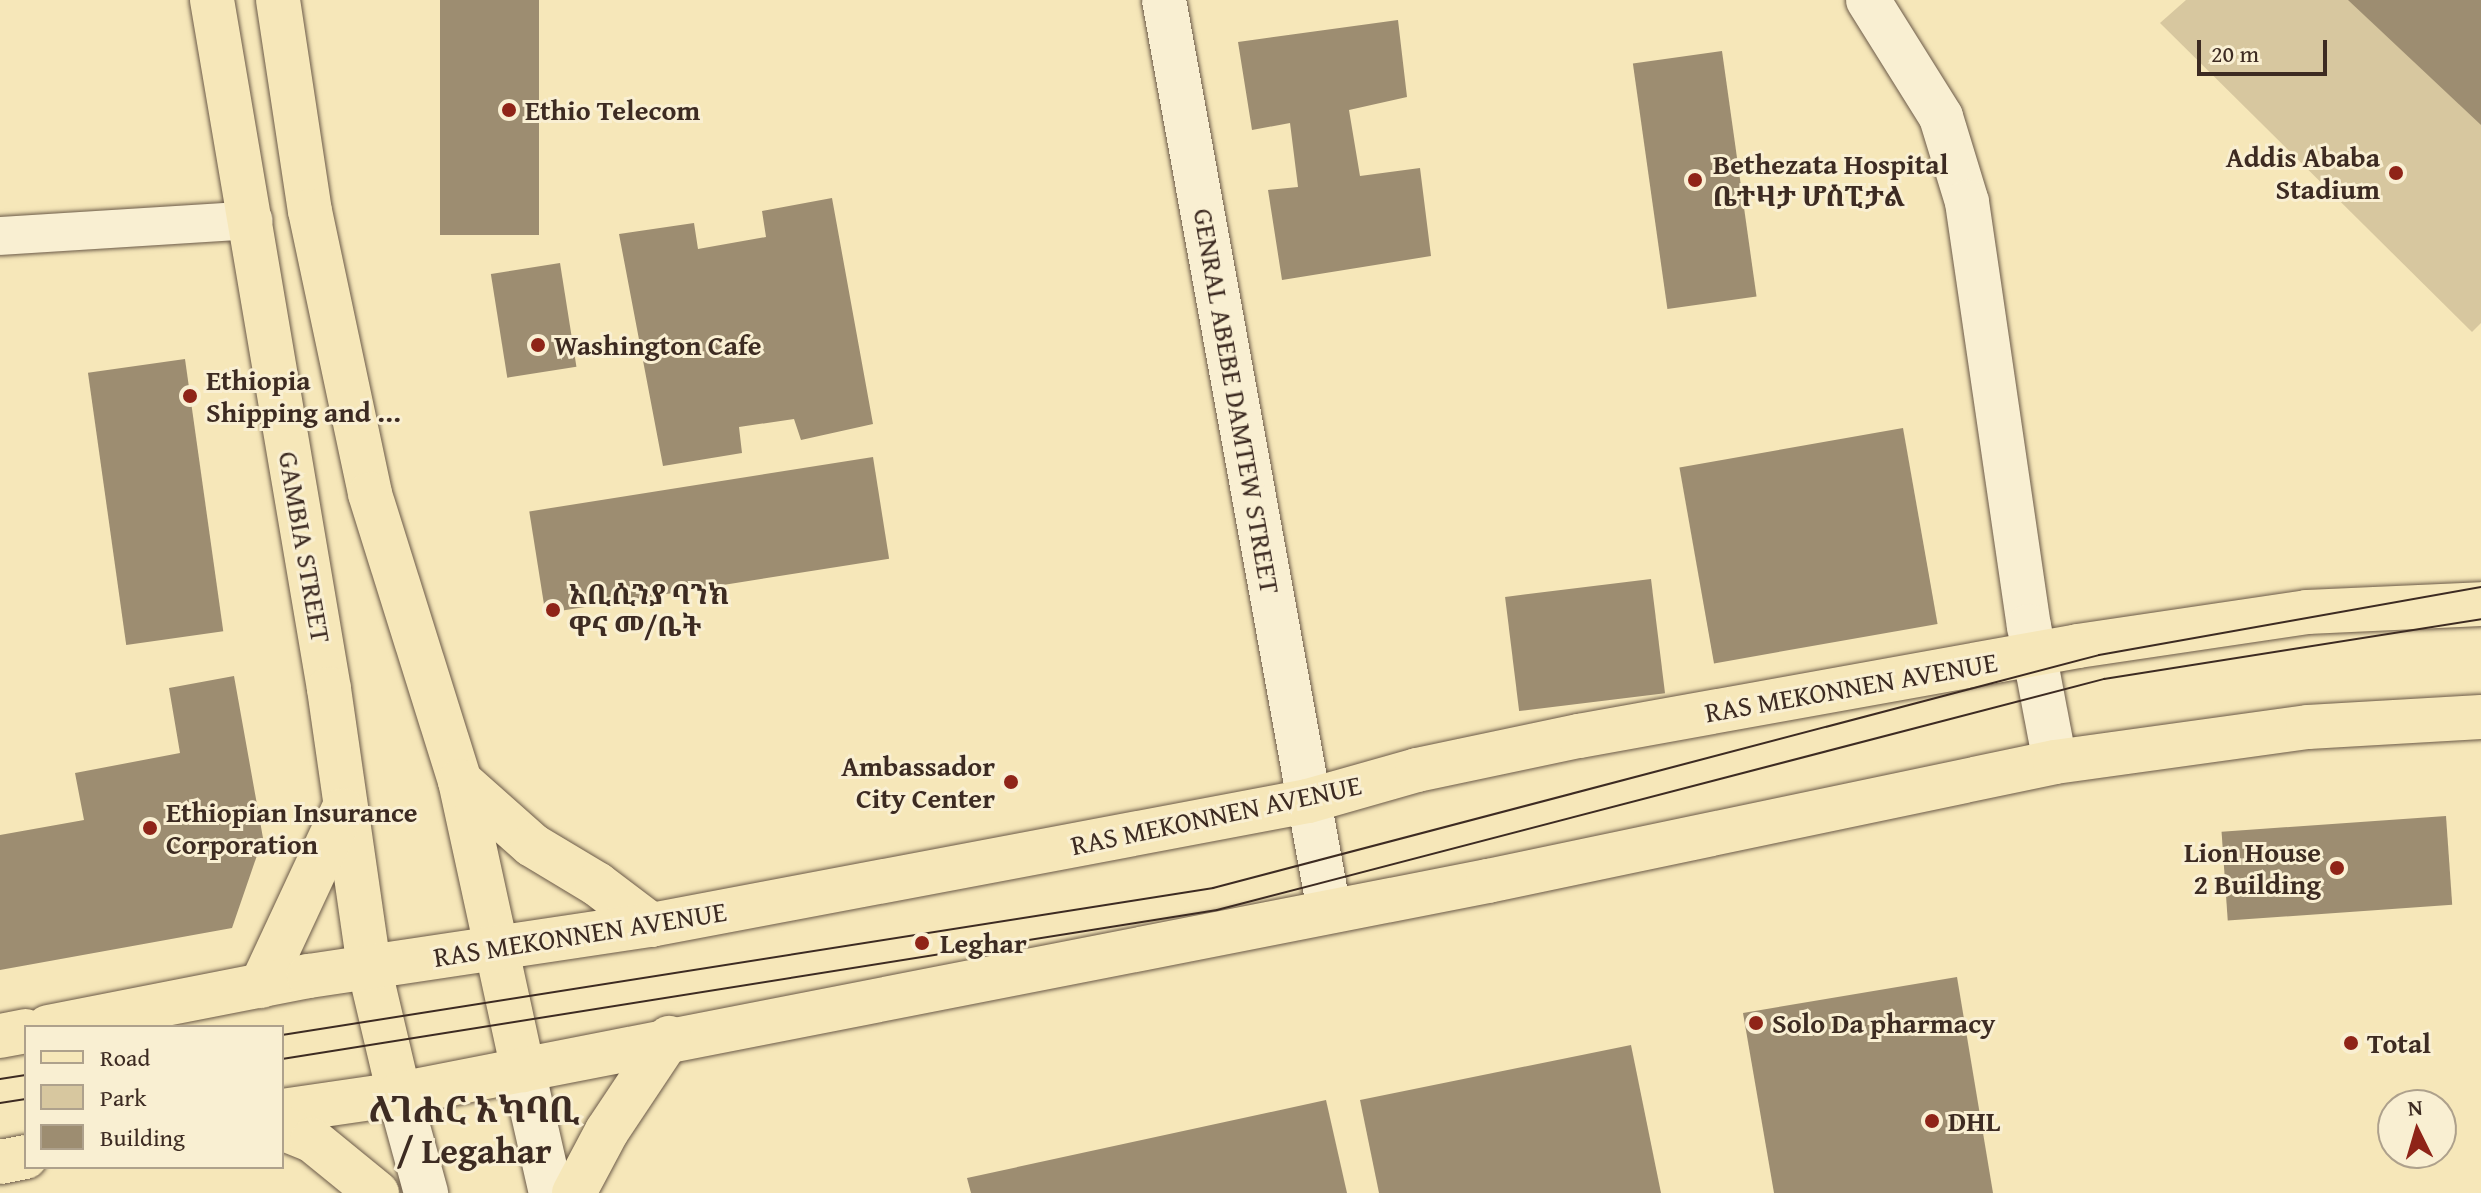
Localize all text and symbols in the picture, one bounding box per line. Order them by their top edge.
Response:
scale bar [2201,24,2331,74]
text: 20 m [2211,36,2259,71]
place label: Ethio Telecom [525,93,700,127]
marker: Ethio Telecom [500,101,518,119]
place label: Addis Ababa Stadium [2226,140,2380,206]
place label: Bethezata Hospital ቤተዛታ ሆስፒታል [1713,147,1948,213]
marker: Addis Ababa Stadium [2387,164,2405,182]
marker: Bethezata Hospital ቤተዛታ ሆስፒታል [1684,169,1706,191]
street label: GENRAL ABEBE DAMTEW STREET [1187,206,1287,596]
place label: Washington Cafe [554,328,762,362]
marker: Washington Cafe [529,336,547,354]
place label: Ethiopia Shipping and ... [206,363,401,429]
marker: Ethiopia Shipping and ... [181,387,199,405]
street label: GAMBIA STREET [272,449,338,645]
place label: አቢሲንያ ባንክ ዋና መ/ቤት [569,577,729,643]
marker: አቢሲንያ ባንክ ዋና መ/ቤት [544,601,562,619]
street label: RAS MEKONNEN AVENUE [1702,645,2000,729]
place label: Ambassador City Center [841,749,995,815]
street label: RAS MEKONNEN AVENUE [1068,768,1364,862]
marker: Ambassador City Center [1002,773,1020,791]
place label: Ethiopian Insurance Corporation [166,795,418,861]
marker: Ethiopian Insurance Corporation [141,819,159,837]
place label: Lion House 2 Building [2184,835,2321,901]
marker: Lion House 2 Building [2328,859,2346,877]
street label: RAS MEKONNEN AVENUE [431,894,729,974]
place label: Leghar [940,926,1027,960]
marker: Leghar [911,932,933,954]
place label: Solo Da pharmacy [1772,1006,1995,1040]
marker: Solo Da pharmacy [1747,1014,1765,1032]
legend [24,1025,284,1169]
place label: Total [2367,1026,2431,1060]
marker: Total [2342,1034,2360,1052]
text: Road [100,1040,150,1075]
text: Park [100,1080,146,1115]
district label: ለገሐር አካባቢ / Legahar [368,1086,580,1171]
north arrow [2377,1089,2457,1169]
text: N [2406,1091,2424,1124]
place label: DHL [1948,1104,2000,1138]
marker: DHL [1923,1112,1941,1130]
text: Building [100,1120,185,1155]

